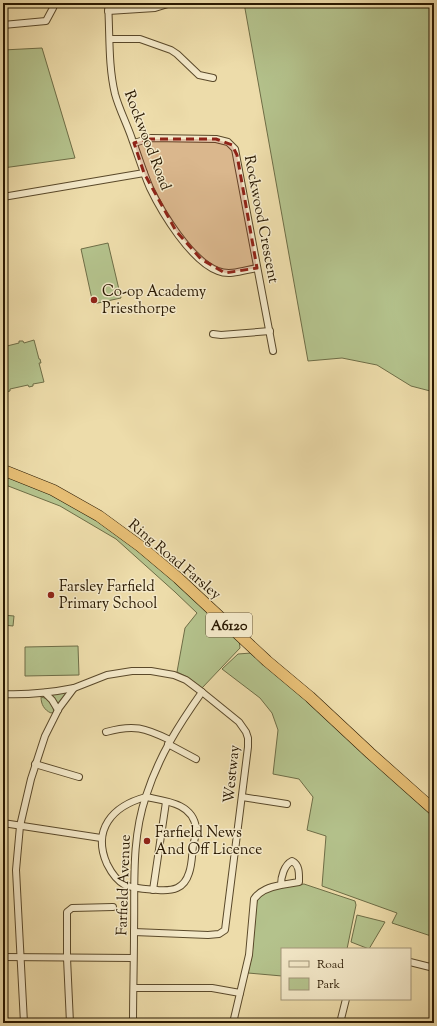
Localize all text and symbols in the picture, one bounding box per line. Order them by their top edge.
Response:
street label: Rockwood Road [118,87,176,194]
street label: Rockwood Crescent [238,153,283,285]
place label: Co-op Academy Priesthorpe [102,282,207,320]
marker: Co-op Academy Priesthorpe [89,295,99,305]
street label: Ring Road Farsley [123,515,226,606]
place label: Farsley Farfield Primary School [59,577,157,615]
marker: Farsley Farfield Primary School [46,590,56,600]
road number: A6120 [206,613,252,637]
street label: Westway [219,743,246,804]
place label: Farfield News And Off Licence [155,823,262,861]
street label: Farfield Avenue [112,834,137,936]
marker: Farfield News And Off Licence [142,836,152,846]
legend [281,948,411,1000]
text: Road [317,956,344,974]
text: Park [317,976,340,994]

